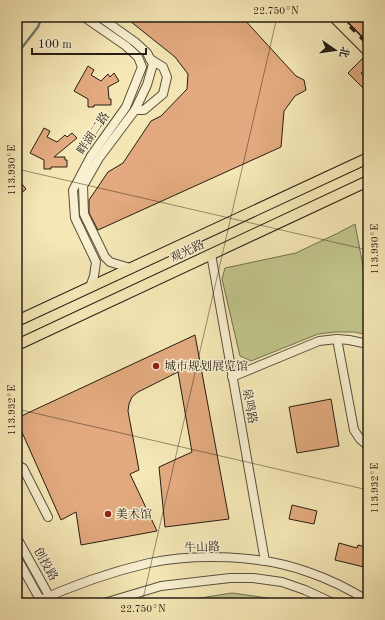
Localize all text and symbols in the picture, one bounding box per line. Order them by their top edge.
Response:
text: 22.750°N [253,6,299,16]
scale bar [32,30,146,56]
north arrow [315,30,355,70]
text: 100 m [38,39,72,51]
text: 北 [337,45,351,59]
street label: 畔湖二路 [74,109,112,157]
text: 113.930°E [7,145,17,195]
text: 113.930°E [370,224,380,274]
street label: 观光路 [168,237,206,265]
place label: 城市规划展览馆 [164,359,248,373]
marker: 城市规划展览馆 [151,361,161,371]
text: 113.932°E [7,385,17,435]
street label: 泉鸣路 [240,387,260,425]
text: 113.932°E [370,463,380,513]
place label: 美术馆 [116,507,152,521]
marker: 美术馆 [103,509,113,519]
street label: 牛山路 [184,539,220,555]
street label: 创投路 [31,545,61,583]
text: 22.750°N [120,604,166,614]

